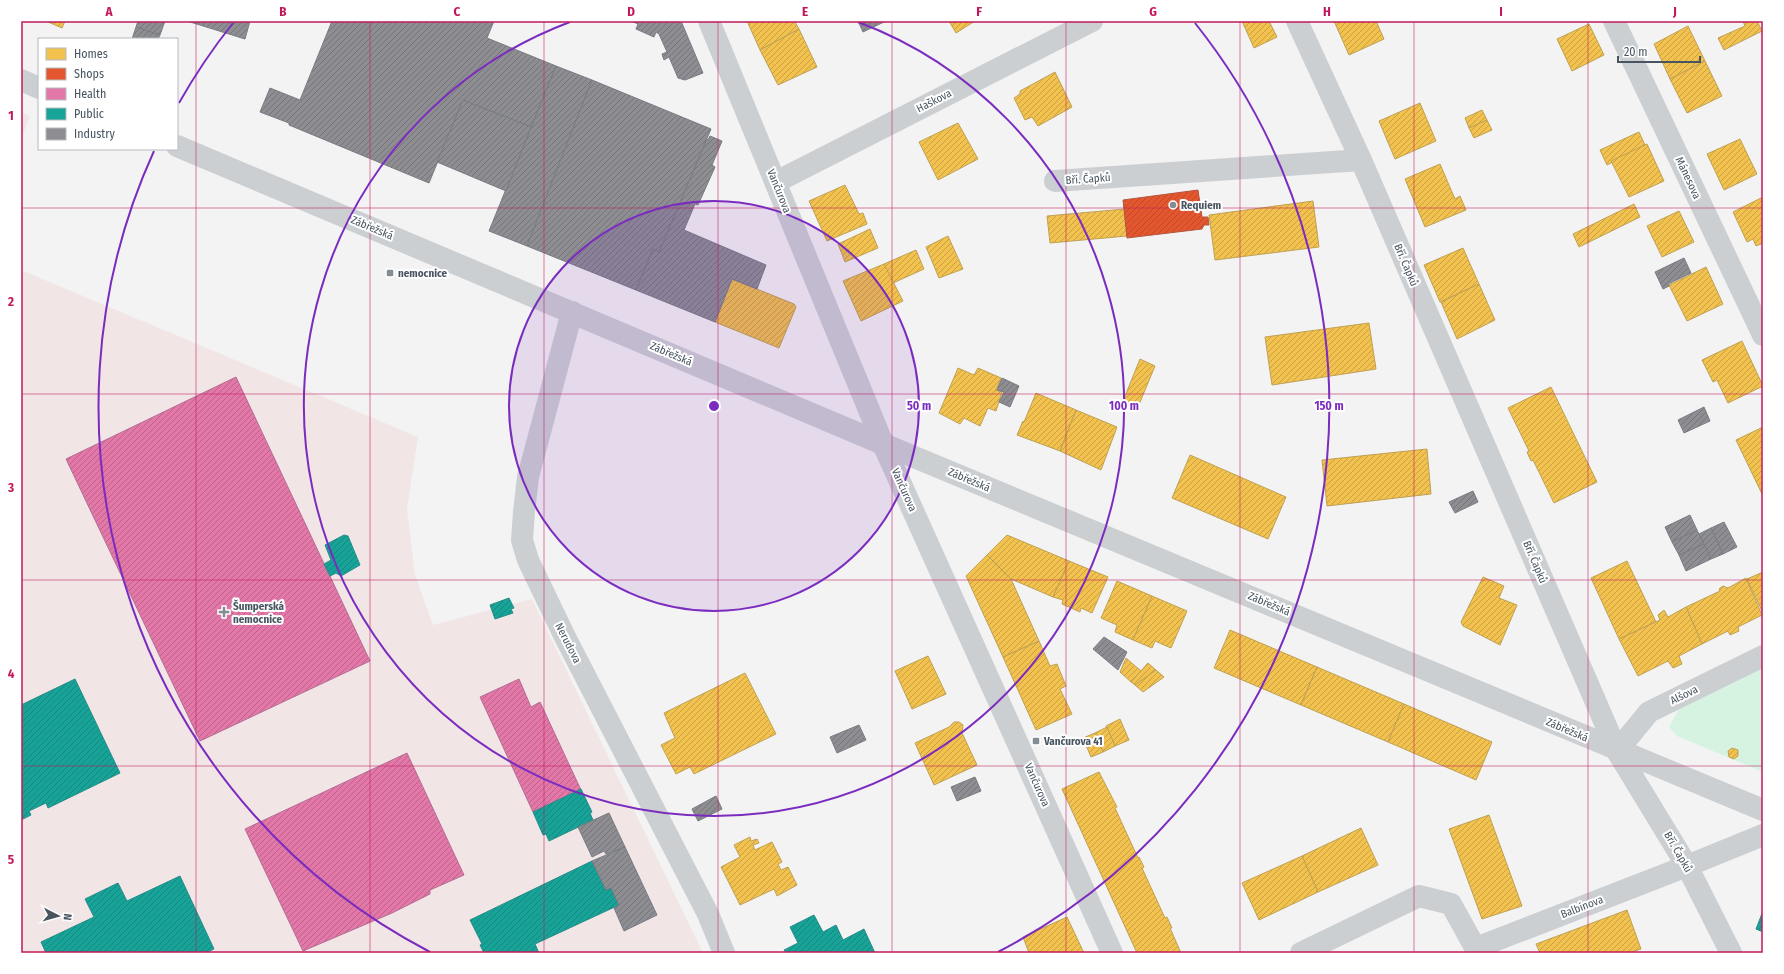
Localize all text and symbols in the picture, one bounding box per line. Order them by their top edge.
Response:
text: A [104,4,113,19]
text: B [279,4,287,19]
text: C [454,4,461,19]
text: D [627,4,635,19]
text: E [802,4,808,19]
text: F [976,4,982,19]
text: G [1149,4,1157,19]
text: H [1323,4,1331,19]
text: I [1499,4,1503,19]
text: J [1672,4,1677,19]
legend [38,38,178,150]
scale bar [1618,38,1700,64]
text: 20 m [1624,45,1648,59]
text: Homes [74,47,108,61]
text: Shops [74,67,104,81]
text: Health [74,87,106,101]
street label: Haškova [914,87,954,115]
text: Public [74,107,104,121]
text: 1 [8,108,14,123]
text: Industry [74,127,115,141]
street label: Mánesova [1673,155,1703,201]
street label: Vančurova [764,167,794,215]
street label: Bří. Čapků [1065,170,1111,187]
place label: Requiem [1181,199,1221,212]
marker: Requiem [1168,200,1178,210]
street label: Zábřežská [349,213,395,243]
street label: Bří. Čapků [1391,241,1422,288]
place label: nemocnice [398,267,448,280]
marker: nemocnice [385,268,395,278]
text: 2 [7,294,14,309]
street label: Zábřežská [648,339,694,369]
centre of rings [707,399,721,413]
text: 50 m [907,399,931,413]
text: 100 m [1109,399,1139,413]
text: 150 m [1314,399,1344,413]
street label: Zábřežská [946,465,992,495]
street label: Vančurova [889,466,919,514]
text: 3 [7,480,14,495]
street label: Bří. Čapků [1520,538,1551,585]
street label: Zábřežská [1246,589,1292,619]
place label: Šumperská nemocnice [233,599,285,626]
marker: Šumperská nemocnice [218,606,230,618]
street label: Nerudova [552,621,584,665]
text: 4 [8,666,15,681]
street label: Alšova [1668,683,1700,707]
street label: Zábřežská [1544,715,1590,745]
place label: Vančurova 41 [1043,735,1103,748]
marker: Vančurova 41 [1031,736,1041,746]
street label: Vančurova [1022,761,1052,809]
street label: Bří. Čapků [1661,829,1696,875]
text: 5 [8,852,14,867]
street label: Balbínova [1559,893,1605,921]
north arrow [38,896,78,936]
text: N [61,913,74,921]

